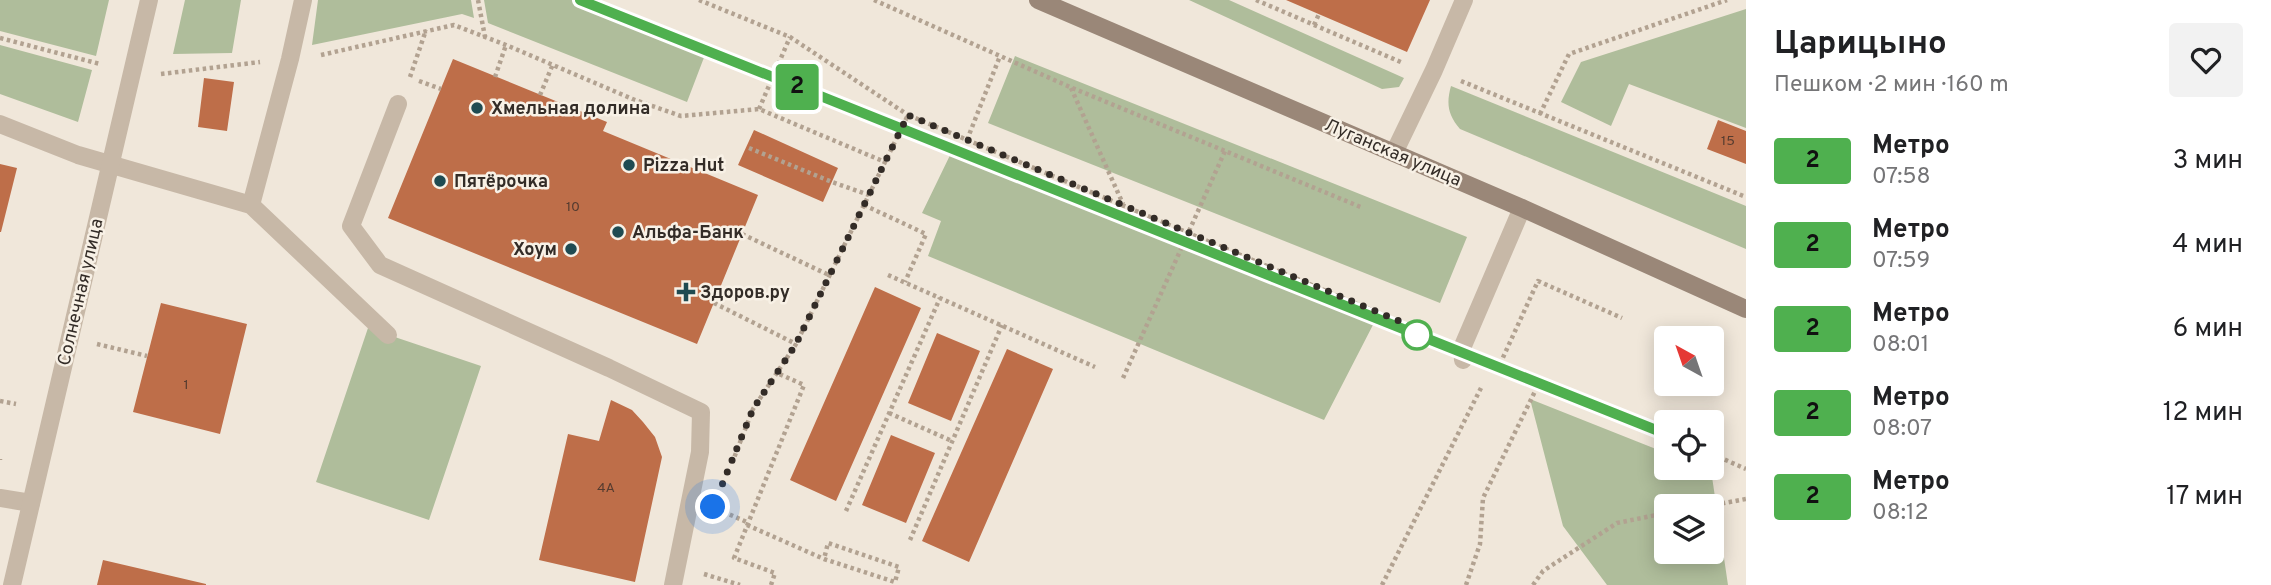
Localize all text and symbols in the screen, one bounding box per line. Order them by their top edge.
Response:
button: heart [2169,23,2243,97]
text: Царицыно [1774,24,1947,66]
line badge: 2 [774,64,820,110]
text: Пешком · 2 мин · 160 m [1774,71,2009,100]
text: 2 [790,72,804,102]
place label: Хмельная долина [491,98,650,121]
marker: Хмельная долина [469,100,485,116]
street label: Луганская улица [1320,114,1464,193]
text: Метро [1872,130,1950,163]
house number: 15 [1721,133,1735,150]
text: 3 мин [2173,145,2243,178]
text: 2 [1805,146,1820,176]
place label: Pizza Hut [643,155,724,178]
marker: Pizza Hut [621,157,637,173]
text: 07:58 [1872,163,1931,192]
place label: Пятёрочка [454,171,548,194]
marker: Пятёрочка [432,173,448,189]
house number: 10 [566,199,580,216]
text: Метро [1872,214,1950,247]
street label: Солнечная улица [53,217,110,368]
place label: Альфа-Банк [632,222,744,245]
marker: Альфа-Банк [610,224,626,240]
text: 4 мин [2172,229,2243,262]
text: 2 [1805,230,1820,260]
place label: Хоум [513,239,557,262]
marker: Хоум [563,241,579,257]
text: 07:59 [1872,247,1930,276]
place label: Здоров.ру [700,282,790,305]
marker: Здоров.ру [678,284,694,300]
text: Метро [1872,298,1950,331]
text: 6 мин [2173,313,2243,346]
text: 2 [1805,314,1820,344]
unlabelled marker [1402,320,1432,350]
north arrow [1654,326,1724,396]
map controls [1654,326,1724,564]
text: 08:01 [1872,331,1929,360]
house number: 1 [183,377,189,394]
text: Метро [1872,382,1950,415]
text: 12 мин [2163,397,2243,430]
text: 2 [1805,398,1820,428]
button: locate [1654,410,1724,480]
text: 08:07 [1872,415,1932,444]
text: Метро [1872,466,1950,499]
house number: 4А [597,480,615,497]
text: 17 мин [2166,481,2243,514]
text: 2 [1805,482,1820,512]
your location [695,489,730,524]
button: layers [1654,494,1724,564]
text: 08:12 [1872,499,1929,528]

